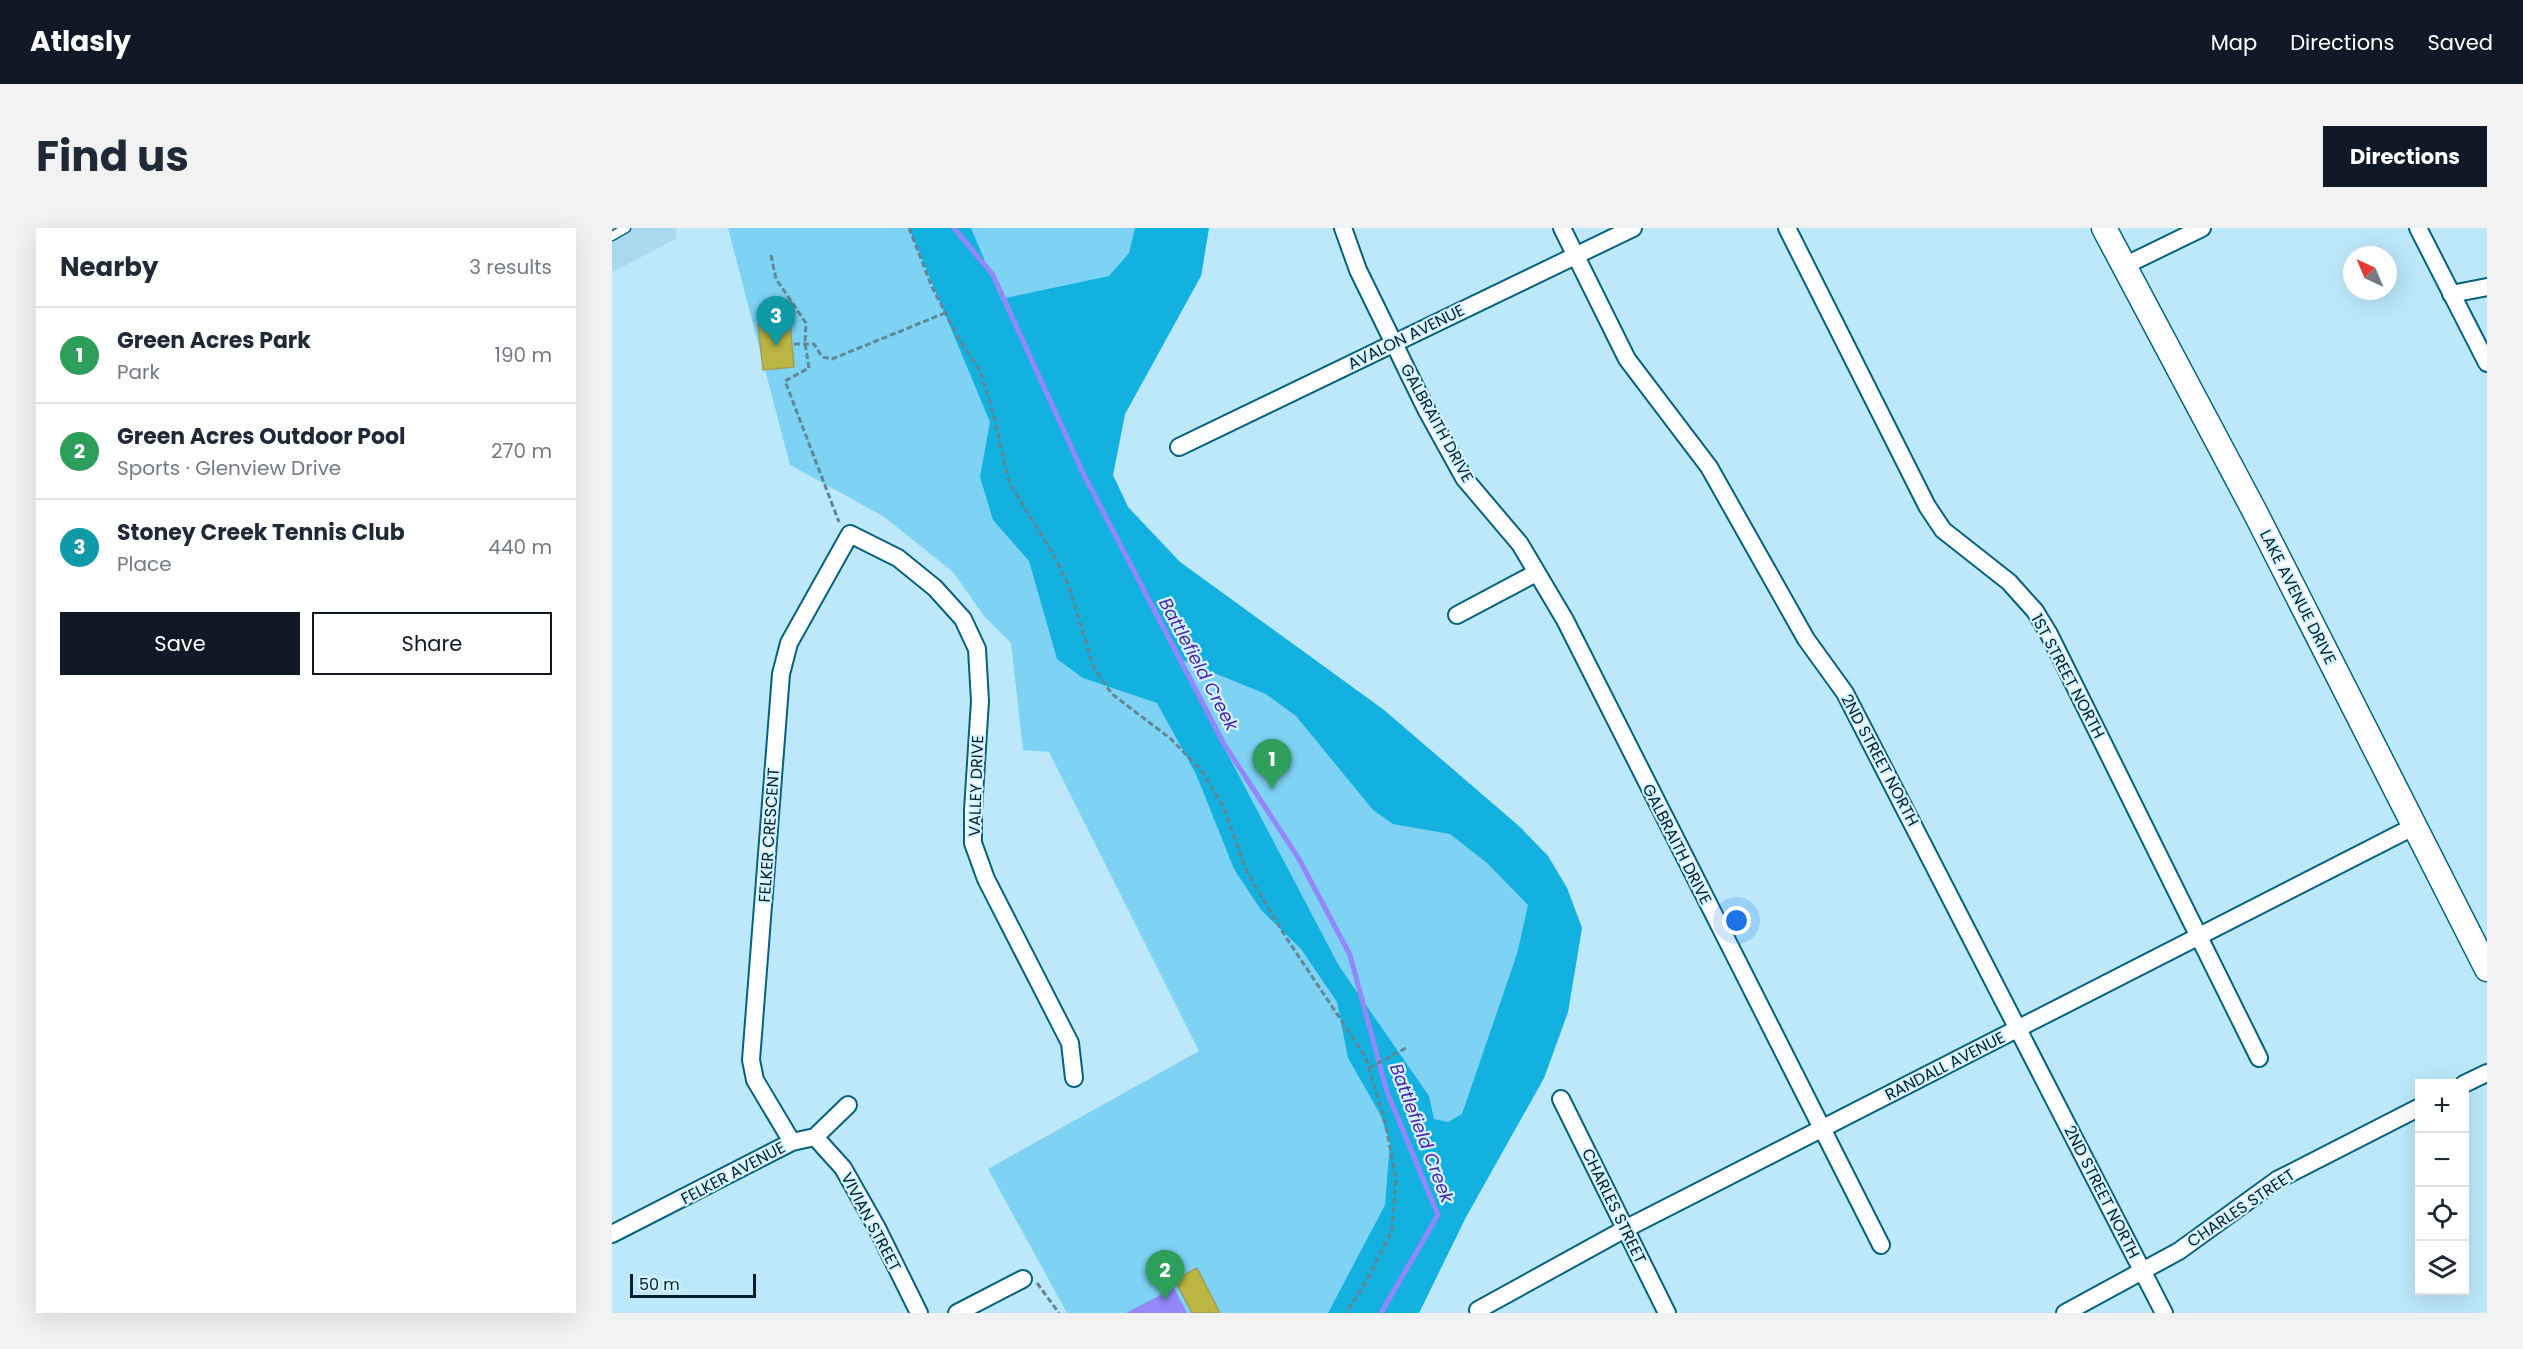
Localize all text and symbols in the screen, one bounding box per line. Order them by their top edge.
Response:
text: Atlasly [30,22,131,61]
text: Map [2211,28,2257,57]
text: Directions [2290,28,2394,57]
text: Saved [2427,28,2493,57]
button: Directions [2323,126,2487,187]
text: Find us [36,127,189,186]
north arrow [2343,246,2397,300]
text: Nearby [60,249,158,285]
text: 3 results [469,253,552,281]
pin: 3 [756,296,796,346]
street label: AVALON AVENUE [1344,299,1468,375]
text: Green Acres Park [117,325,311,356]
text: 1 [76,341,83,369]
text: 190 m [495,341,552,369]
text: Park [117,358,160,386]
street label: GALBRAITH DRIVE [1395,360,1479,486]
text: Green Acres Outdoor Pool [117,421,406,452]
text: 2 [74,437,85,465]
text: 270 m [491,437,552,465]
text: Sports · Glenview Drive [117,454,341,482]
text: Stoney Creek Tennis Club [117,517,405,548]
street label: LAKE AVENUE DRIVE [2254,526,2342,668]
text: 3 [73,533,86,561]
text: 440 m [488,533,552,561]
text: Place [117,550,172,578]
water label: Battlefield Creek [1153,593,1245,736]
street label: 1ST STREET NORTH [2025,610,2111,742]
button: Save [60,612,300,675]
button: Share [312,612,552,675]
street label: 2ND STREET NORTH [1835,690,1925,830]
street label: VALLEY DRIVE [963,735,989,837]
pin: 1 [1252,740,1292,789]
street label: FELKER CRESCENT [753,766,785,903]
street label: GALBRAITH DRIVE [1637,780,1717,908]
your location [1722,906,1751,935]
street label: RANDALL AVENUE [1881,1026,2009,1106]
water label: Battlefield Creek [1384,1060,1460,1207]
map controls [2415,1079,2469,1295]
button: + [2415,1079,2469,1133]
street label: 2ND STREET NORTH [2059,1122,2145,1262]
button: − [2415,1133,2469,1187]
street label: FELKER AVENUE [677,1136,789,1210]
street label: CHARLES STREET [1576,1145,1652,1268]
street label: CHARLES STREET [2183,1163,2300,1253]
street label: VIVIAN STREET [835,1169,907,1276]
button: locate [2415,1187,2469,1241]
button: layers [2415,1241,2469,1295]
pin: 2 [1146,1250,1184,1300]
scale bar [630,1271,756,1298]
text: 50 m [639,1273,680,1296]

